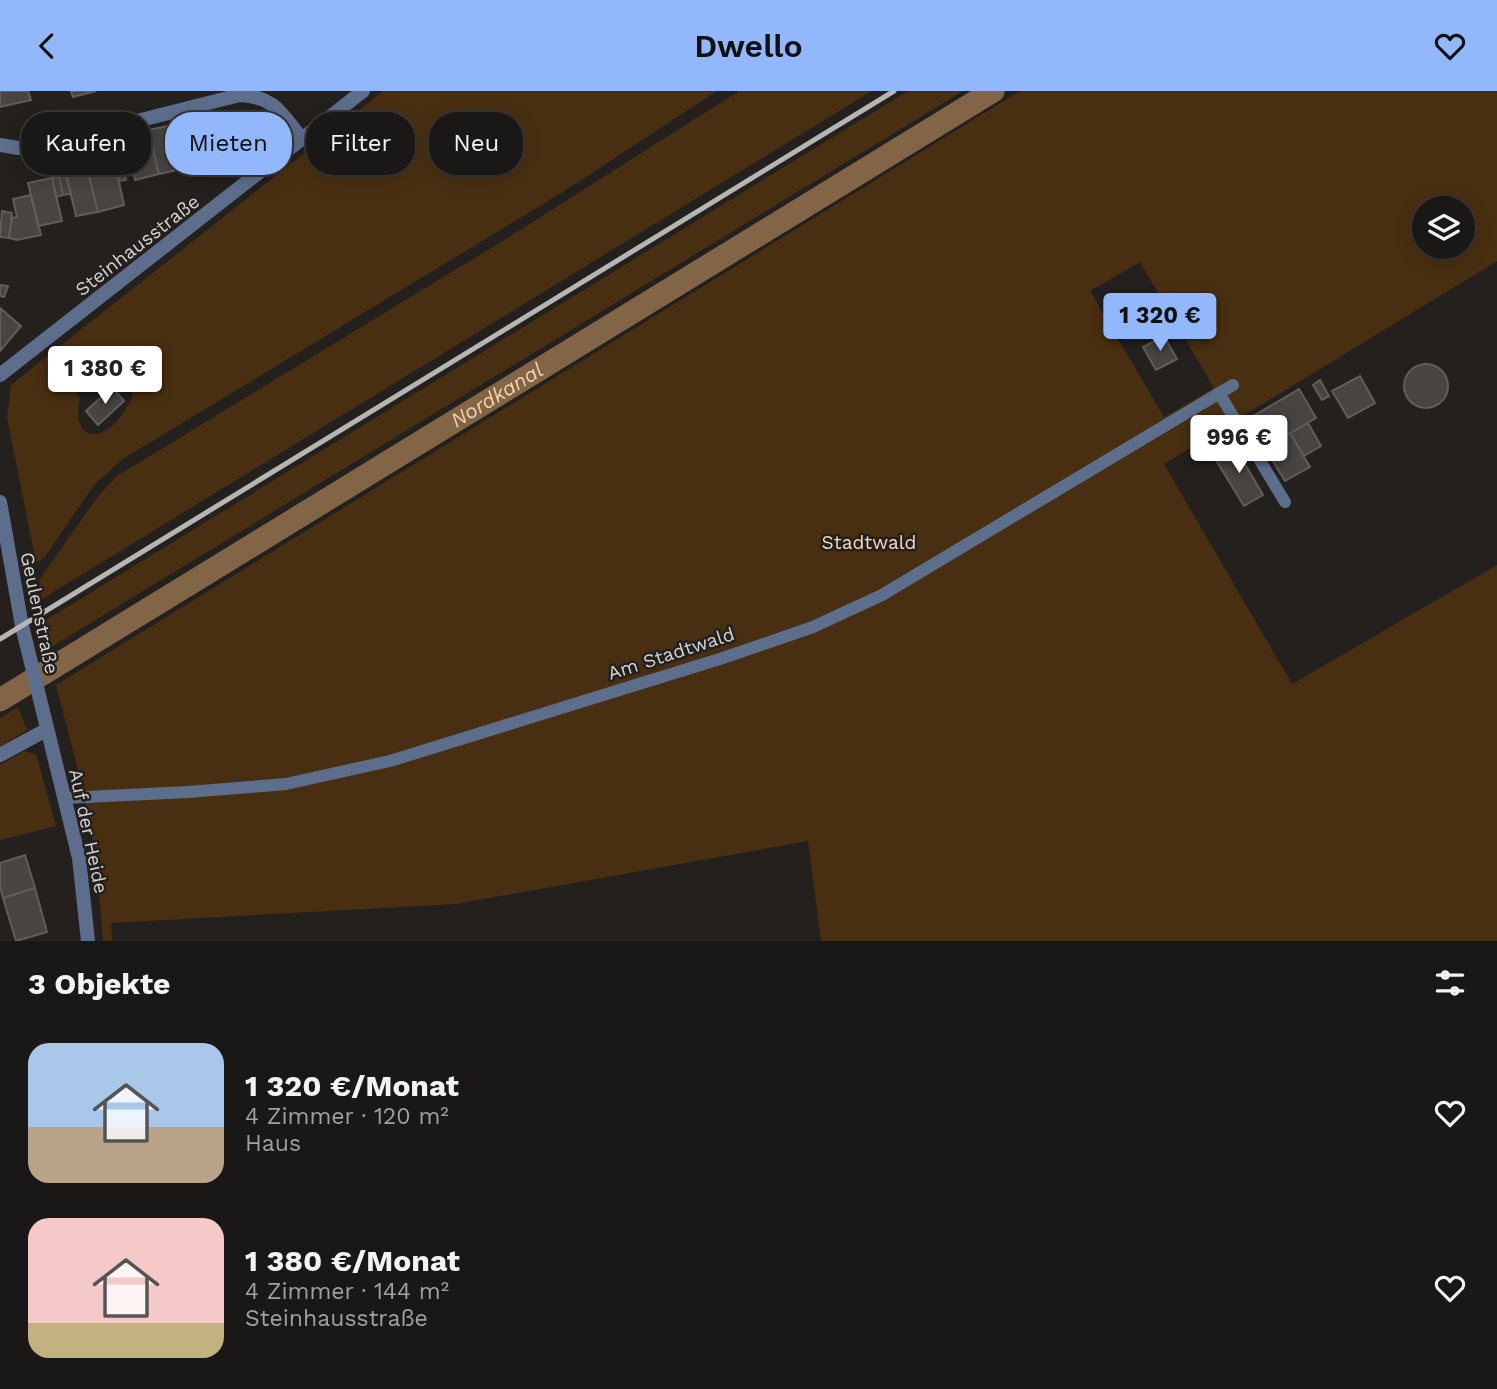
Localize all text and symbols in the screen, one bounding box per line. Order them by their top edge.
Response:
icon: back [28,27,66,65]
text: Dwello [694,27,803,65]
icon: heart [1431,27,1469,65]
chip: Kaufen [21,112,151,175]
chip: Mieten [165,112,292,175]
chip: Filter [306,112,415,175]
chip: Neu [429,112,523,175]
street label: Steinhausstraße [71,190,204,301]
map controls [1412,196,1475,259]
button: layers [1412,196,1475,259]
pin: 1 320 € [1095,293,1225,353]
text: 1 320 € [1119,302,1201,329]
pin: 1 380 € [40,347,170,406]
text: 1 380 € [64,355,146,382]
water label: Nordkanal [446,357,548,433]
pin: 996 € [1190,415,1288,475]
text: 996 € [1206,424,1272,451]
park label: Stadtwald [822,531,916,554]
street label: Geulenstraße [15,550,64,676]
street label: Am Stadtwald [605,622,738,685]
street label: Auf der Heide [64,767,113,895]
icon: filters [1431,964,1469,1002]
text: 3 Objekte [28,966,170,1001]
text: 1 320 €/Monat [245,1068,459,1103]
icon: home [84,1071,168,1155]
icon: heart [1431,1094,1469,1132]
text: 4 Zimmer · 120 m² [245,1103,449,1130]
text: Haus [245,1130,301,1157]
text: 1 380 €/Monat [245,1243,460,1278]
icon: home [84,1246,168,1330]
icon: heart [1431,1269,1469,1307]
text: 4 Zimmer · 144 m² [245,1278,449,1305]
text: Steinhausstraße [245,1305,428,1332]

